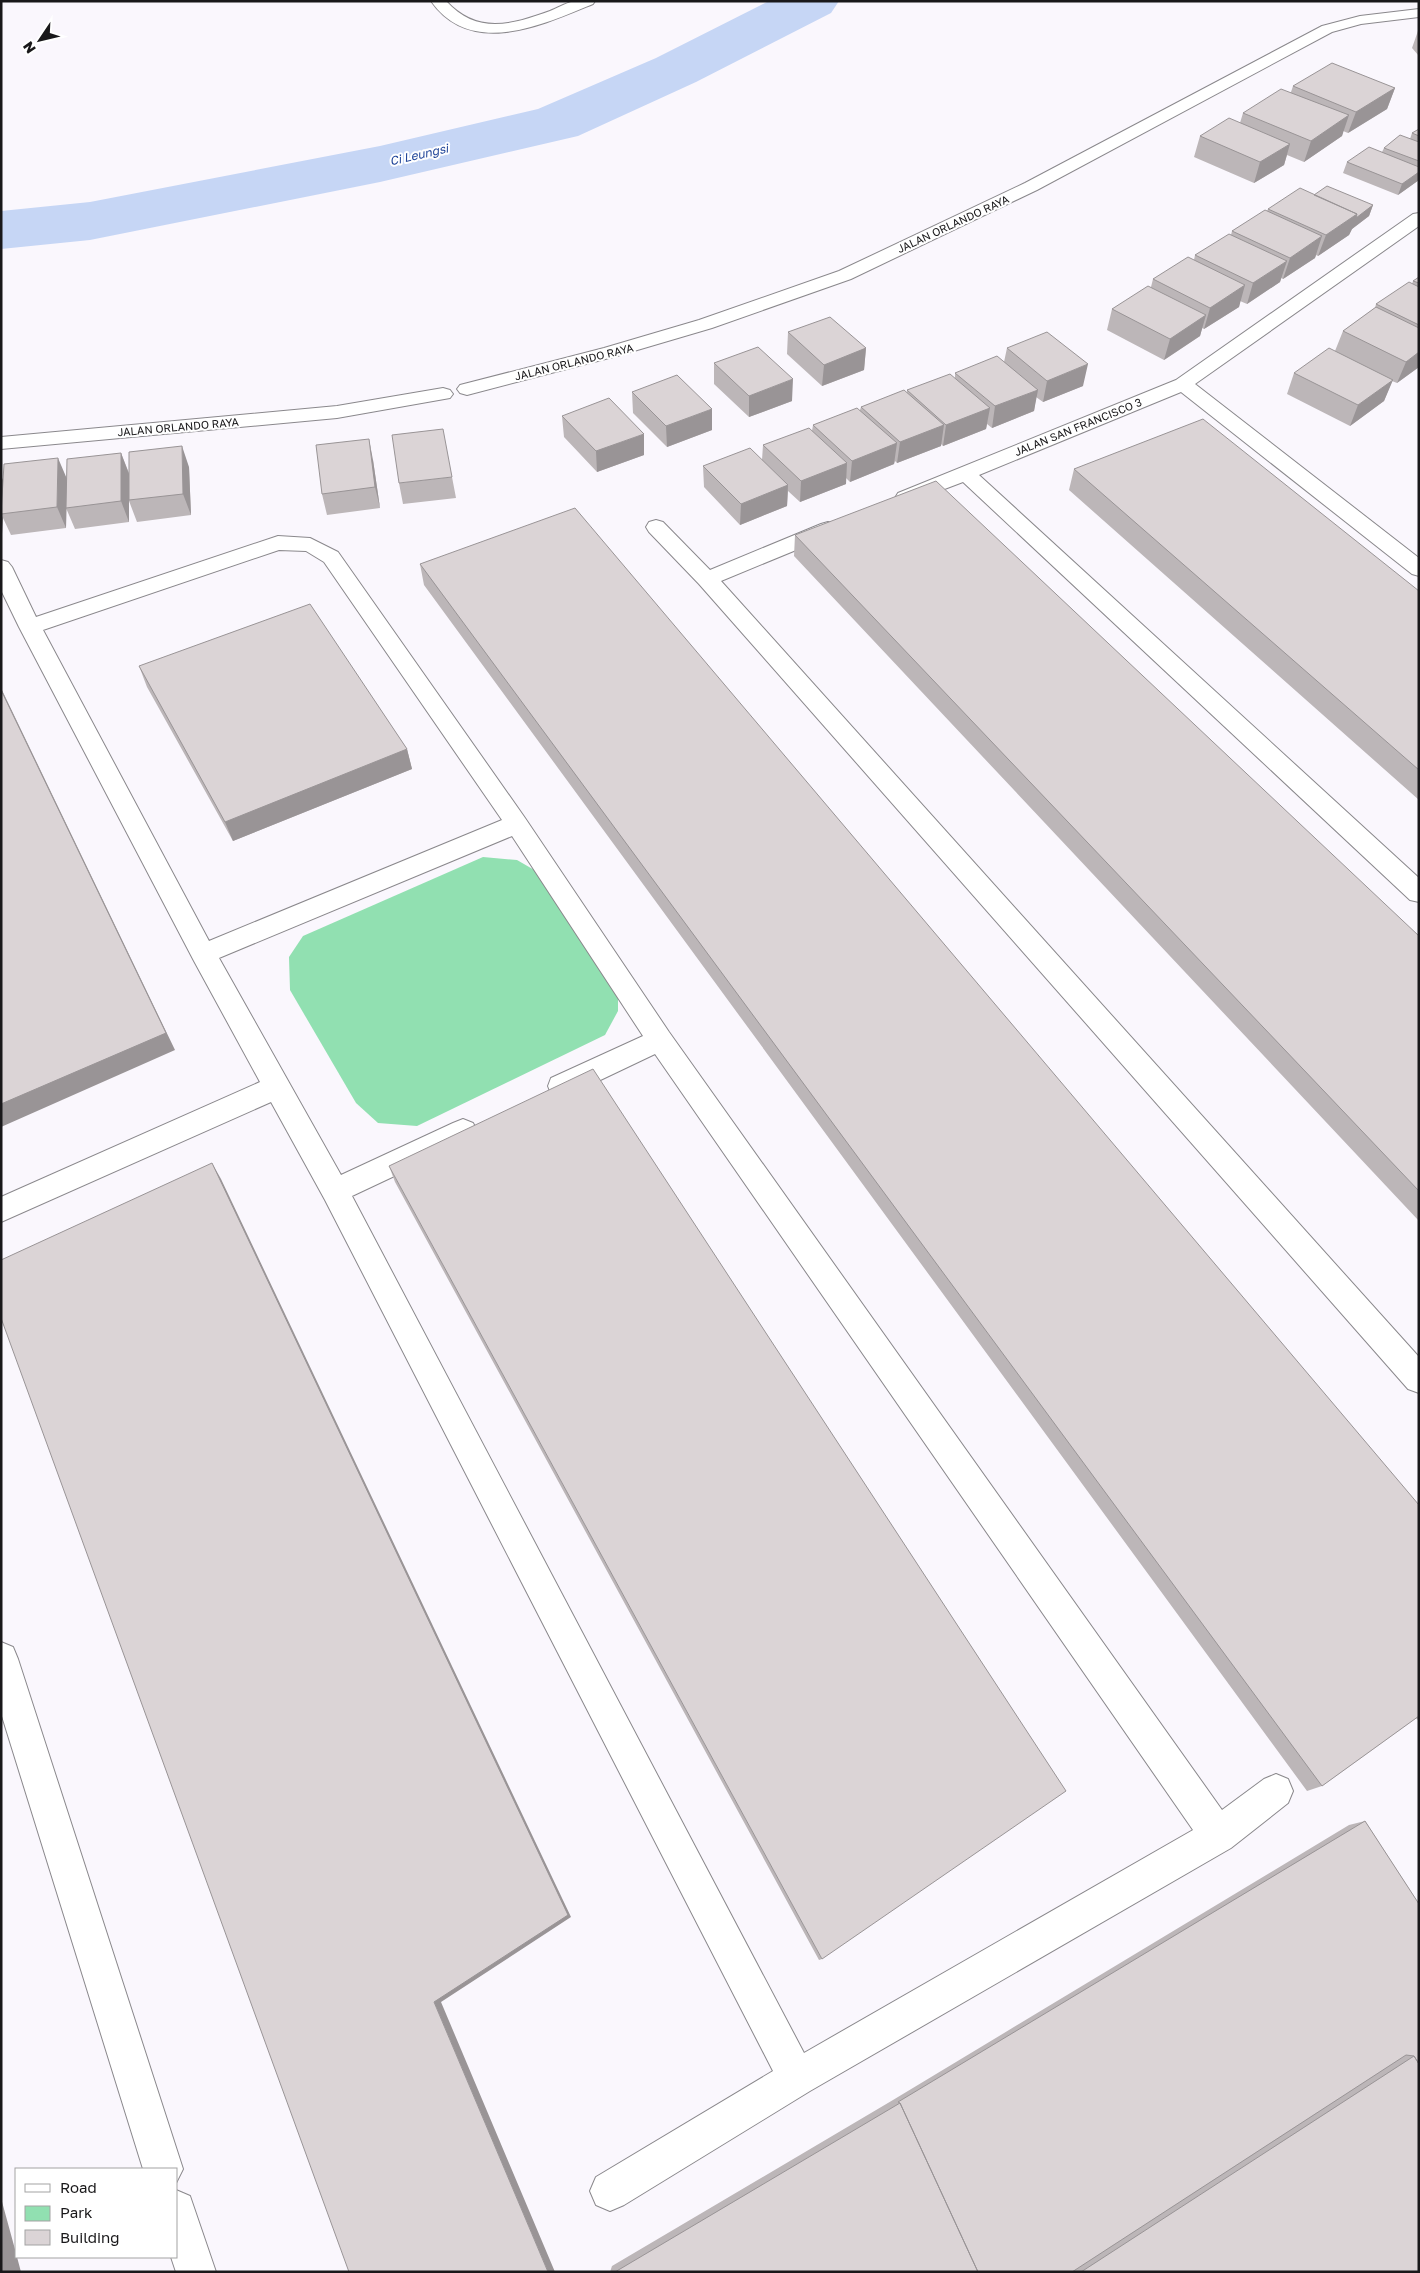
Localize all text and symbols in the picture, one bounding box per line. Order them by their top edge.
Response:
north arrow [15,15,65,65]
text: N [19,39,39,57]
water label: Ci Leungsi [388,140,451,169]
street label: JALAN ORLANDO RAYA [895,192,1011,255]
street label: JALAN ORLANDO RAYA [513,340,635,383]
street label: JALAN SAN FRANCISCO 3 [1012,395,1143,458]
street label: JALAN ORLANDO RAYA [117,415,240,438]
legend [15,2168,178,2258]
text: Road [60,2178,97,2196]
text: Park [60,2203,93,2221]
text: Building [60,2228,120,2246]

